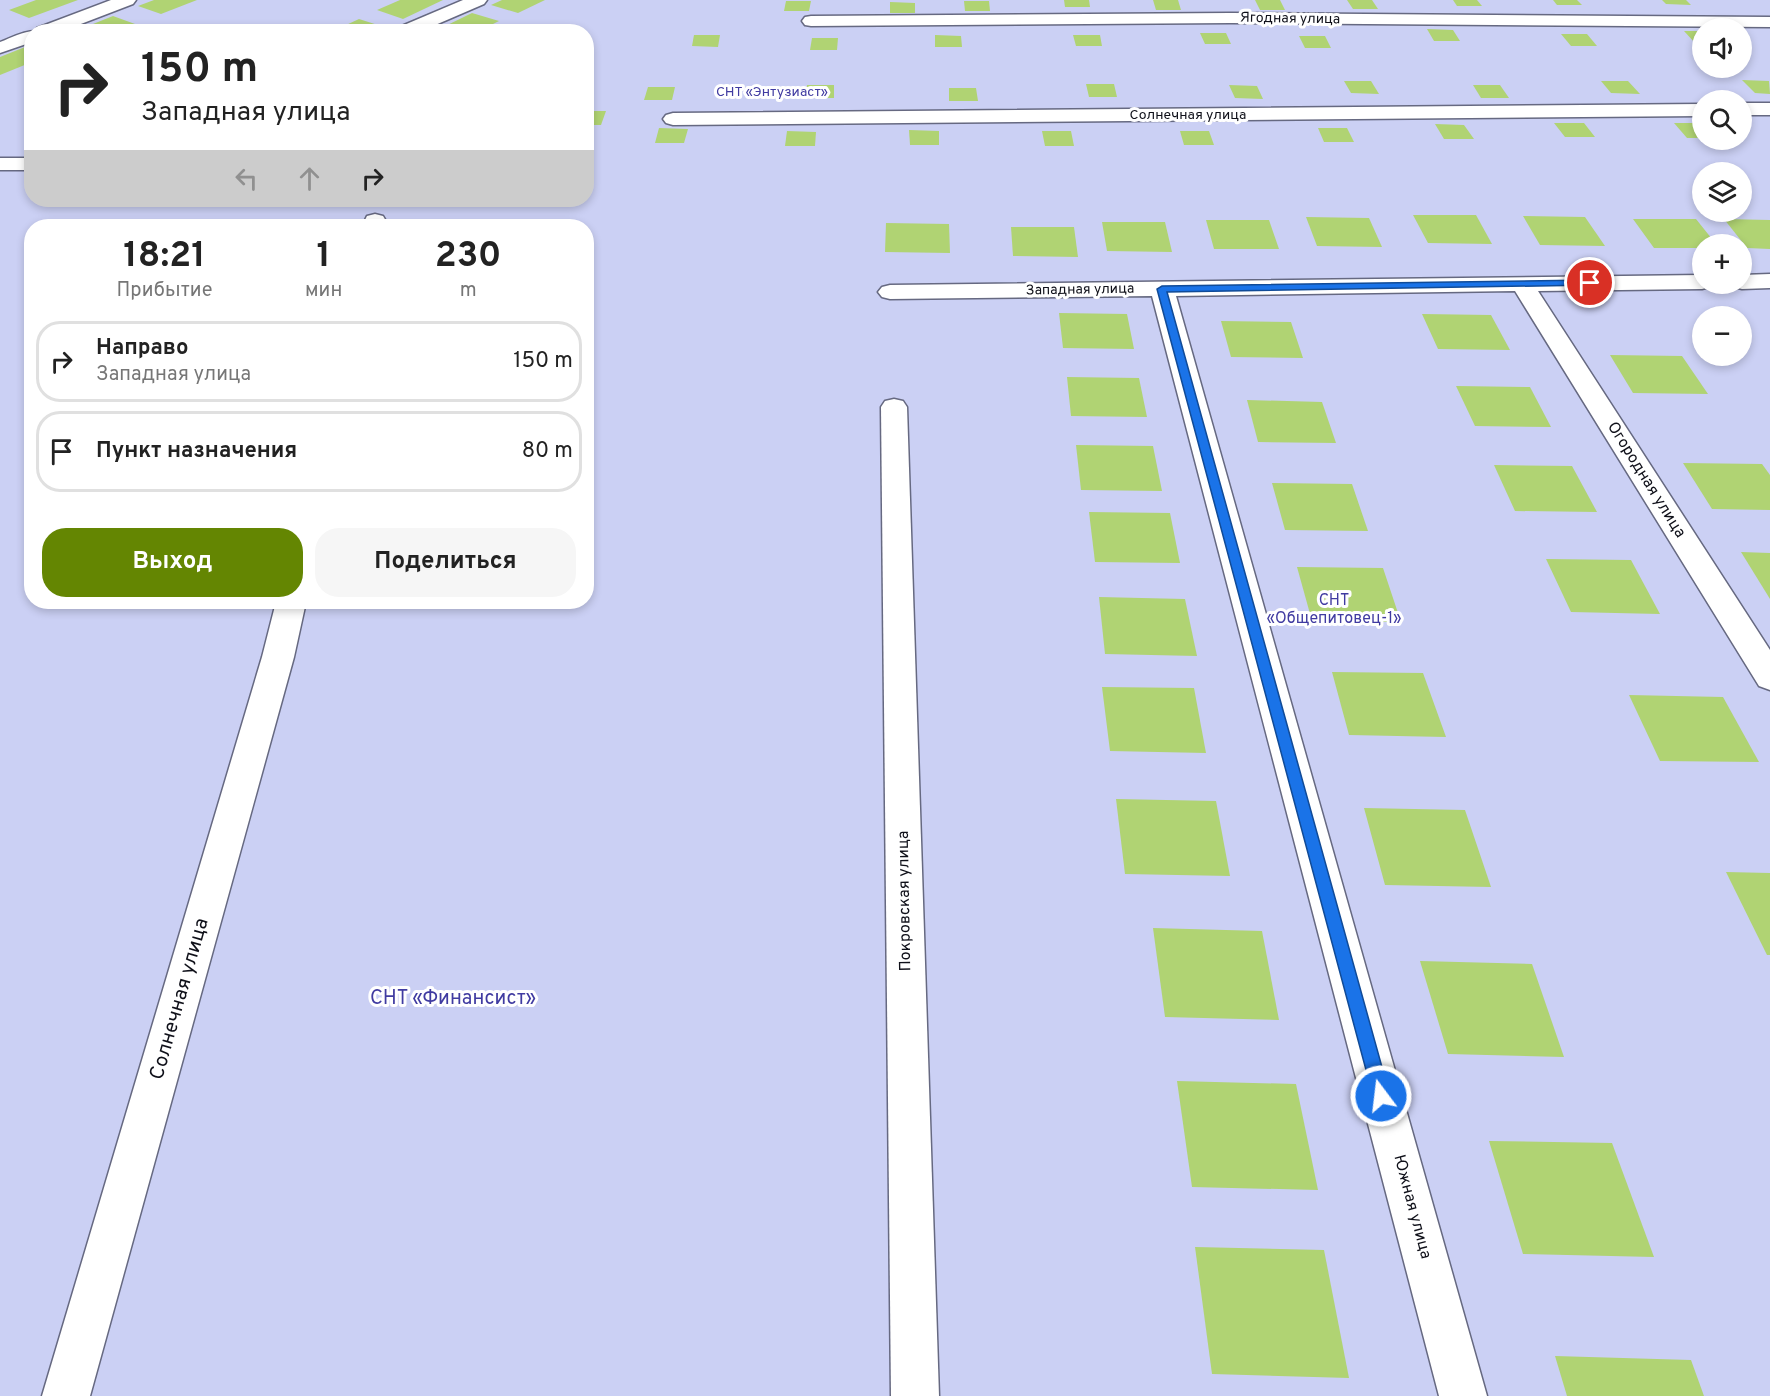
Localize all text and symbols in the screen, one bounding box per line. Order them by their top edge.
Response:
street label: Ягодная улица [1240,10,1340,28]
map controls [1692,18,1752,366]
button: sound [1692,18,1752,78]
text: 150 m [141,44,258,97]
icon: right [42,48,120,126]
park label: СНТ «Энтузиаст» [716,84,828,101]
button: search [1692,90,1752,150]
text: Западная улица [141,96,350,130]
street label: Солнечная улица [1130,107,1246,124]
icon: left [230,162,263,195]
icon: ahead [293,162,326,195]
icon: right [356,162,389,195]
button: layers [1692,162,1752,222]
text: 18:21 [123,234,206,280]
text: 1 [316,234,331,280]
text: 230 [435,234,501,280]
button: + [1692,234,1752,294]
pin [1564,257,1615,308]
icon: arrive [1573,266,1606,299]
text: Прибытие [117,278,212,304]
text: мин [305,278,342,304]
text: m [460,278,477,304]
street label: Западная улица [1026,281,1134,299]
button: − [1692,306,1752,366]
text: Направо [96,335,188,362]
icon: right [45,345,78,378]
text: 150 m [513,348,573,375]
text: Западная улица [96,362,251,388]
street label: Огородная улица [1602,418,1690,542]
icon: arrive [45,435,78,468]
text: Пункт назначения [96,438,297,465]
text: 80 m [522,438,573,465]
button: Выход [42,528,303,597]
button: Поделиться [315,528,576,597]
park label: СНТ «Общепитовец-1» [1266,591,1402,629]
street label: Покровская улица [894,830,916,972]
street label: Солнечная улица [144,915,216,1083]
park label: СНТ «Финансист» [370,986,536,1012]
position arrow [1349,1064,1413,1128]
street label: Южная улица [1388,1153,1436,1261]

